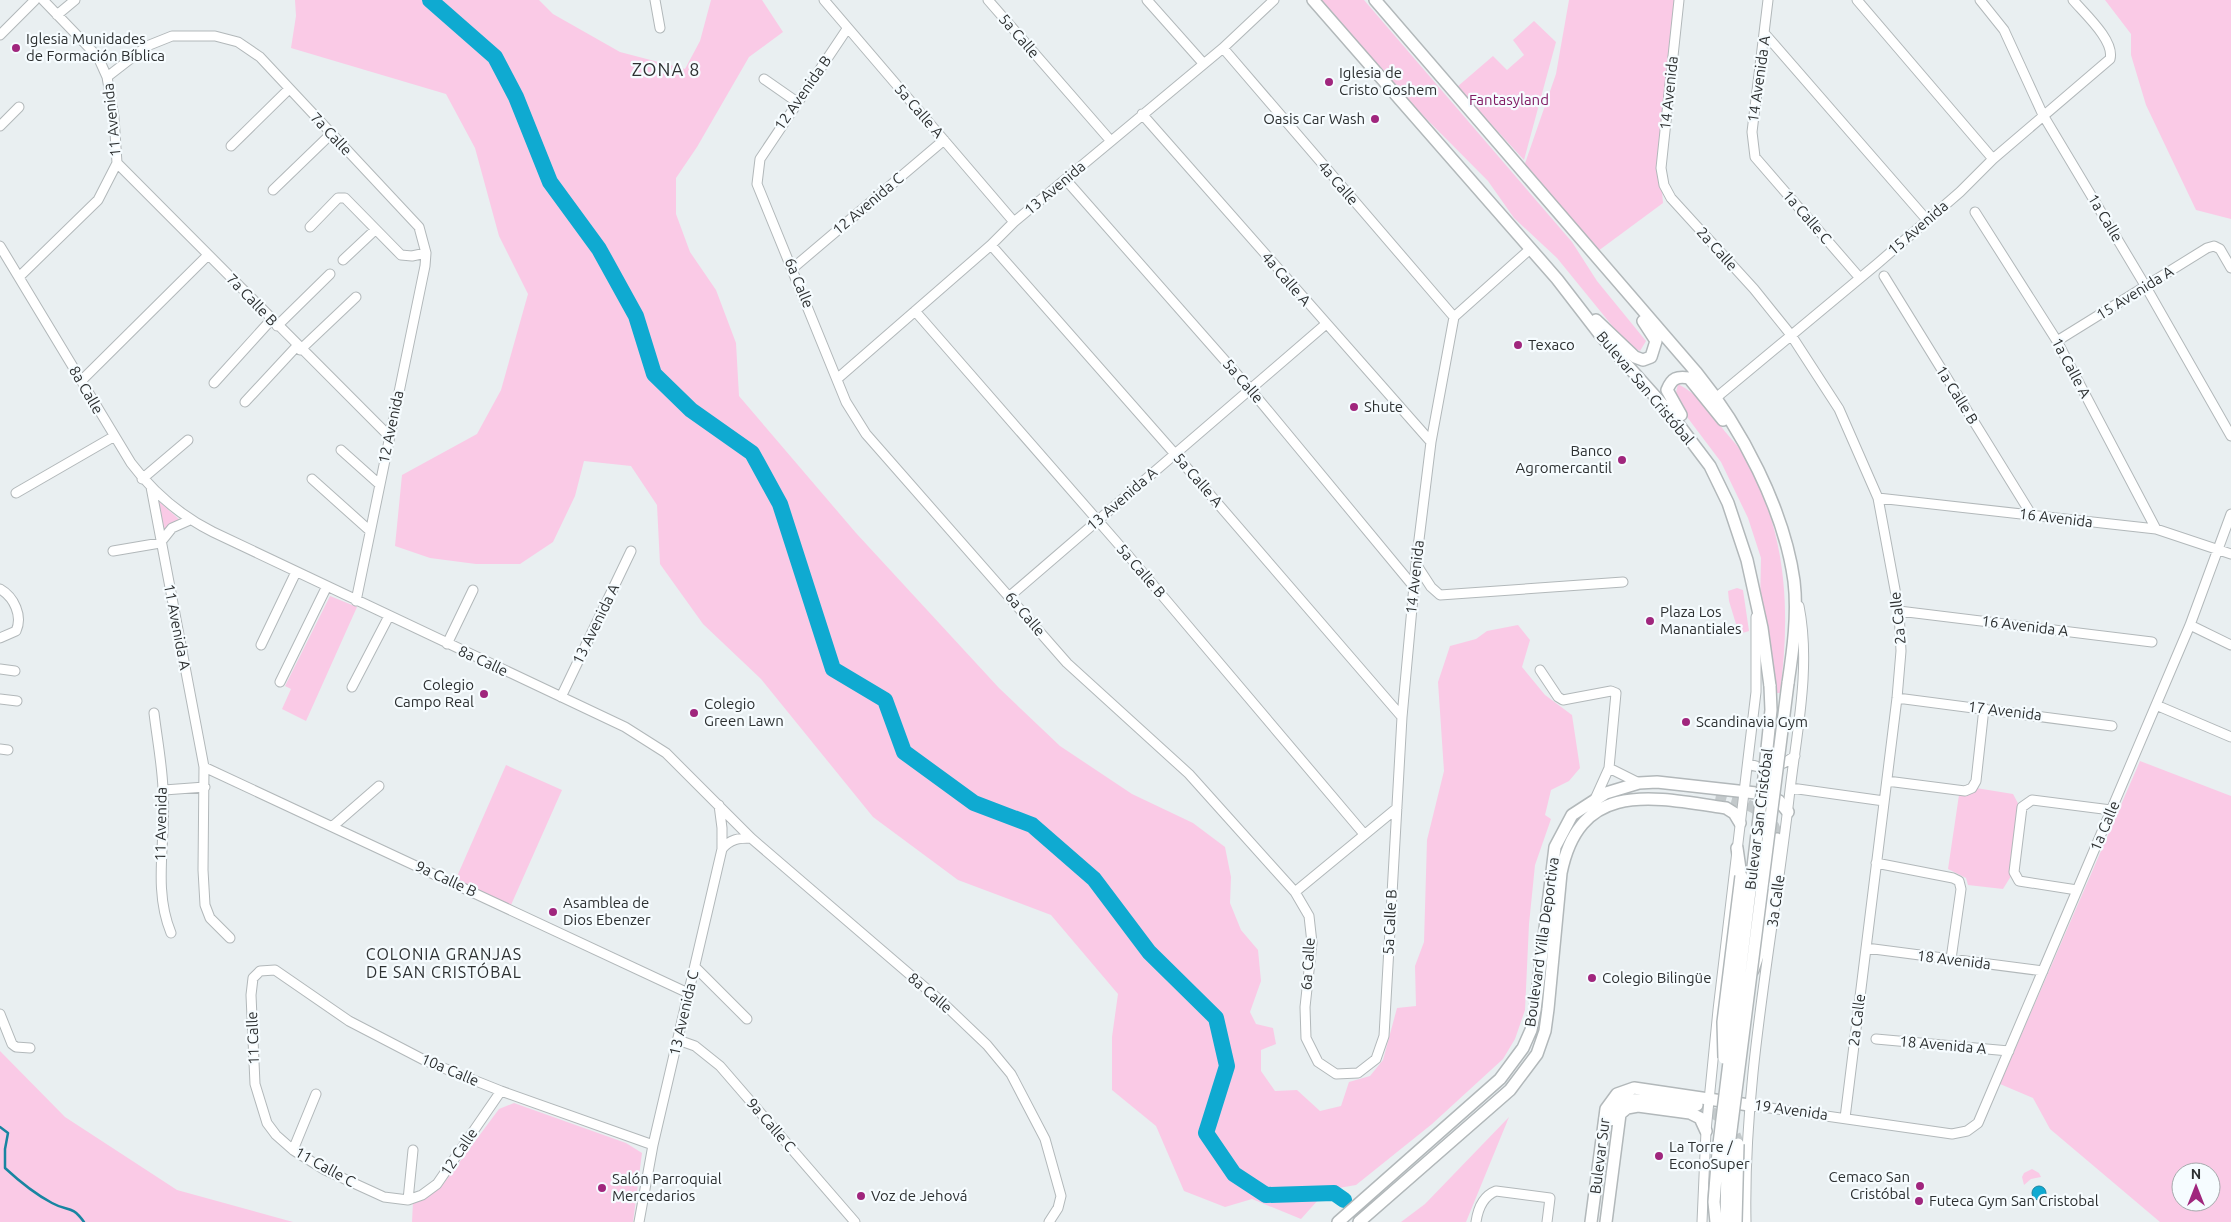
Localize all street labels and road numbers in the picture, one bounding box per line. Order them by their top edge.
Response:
street label: 5a Calle [996,10,1043,61]
street label: 14 Avenida A [1744,34,1773,123]
street label: 12 Avenida B [771,52,835,133]
street label: 14 Avenida [1656,55,1681,131]
street label: 5a Calle A [891,80,948,141]
street label: 11 Avenida [99,82,124,158]
street label: 7a Calle [307,109,356,159]
street label: 13 Avenida [1021,157,1089,218]
street label: 4a Calle [1315,157,1362,208]
street label: 12 Avenida C [829,169,906,238]
street label: 1a Calle C [1780,186,1835,247]
street label: 1a Calle [2085,191,2126,245]
street label: 15 Avenida [1884,197,1951,258]
street label: 2a Calle [1693,223,1741,274]
street label: 4a Calle A [1258,248,1315,309]
street label: 6a Calle [782,255,817,310]
street label: 15 Avenida A [2093,262,2176,323]
street label: 7a Calle B [223,270,281,329]
street label: Bulevar San Cristóbal [1593,328,1698,448]
street label: 1a Calle A [2048,335,2095,401]
street label: 5a Calle [1220,355,1267,406]
street label: 1a Calle B [1933,362,1982,427]
street label: 8a Calle [66,363,107,417]
street label: 12 Avenida [374,389,407,465]
street label: 5a Calle A [1170,449,1227,510]
street label: 13 Avenida A [1083,463,1160,534]
street label: 16 Avenida [2018,505,2094,530]
street label: 14 Avenida [1402,539,1427,615]
street label: 5a Calle B [1113,540,1169,601]
street label: 13 Avenida A [569,581,622,667]
street label: 11 Avenida A [161,582,194,672]
street label: 6a Calle [1002,588,1049,639]
street label: 2a Calle [1886,591,1909,645]
street label: 16 Avenida A [1981,612,2070,639]
street label: 8a Calle [456,642,511,679]
street label: 17 Avenida [1967,698,2043,723]
street label: Bulevar San Cristóbal [1741,747,1776,891]
street label: 11 Avenida [151,787,170,861]
street label: 1a Calle [2086,798,2123,853]
street label: Boulevard Villa Deportiva [1521,856,1562,1028]
street label: 9a Calle B [413,857,480,900]
street label: 3a Calle [1763,874,1788,928]
street label: 5a Calle B [1379,889,1400,955]
street label: 6a Calle [1297,937,1318,991]
street label: 18 Avenida [1916,947,1992,972]
street label: 13 Avenida C [665,969,702,1057]
street label: 8a Calle [905,969,956,1016]
street label: 2a Calle [1845,993,1868,1047]
street label: 11 Calle [243,1011,262,1065]
street label: 18 Avenida A [1899,1032,1988,1057]
street label: 10a Calle [419,1050,482,1089]
street label: 9a Calle C [744,1094,799,1155]
street label: 19 Avenida [1753,1096,1829,1123]
street label: Bulevar Sur [1586,1117,1613,1195]
street label: 12 Calle [437,1125,481,1179]
street label: 11 Calle C [292,1143,358,1190]

